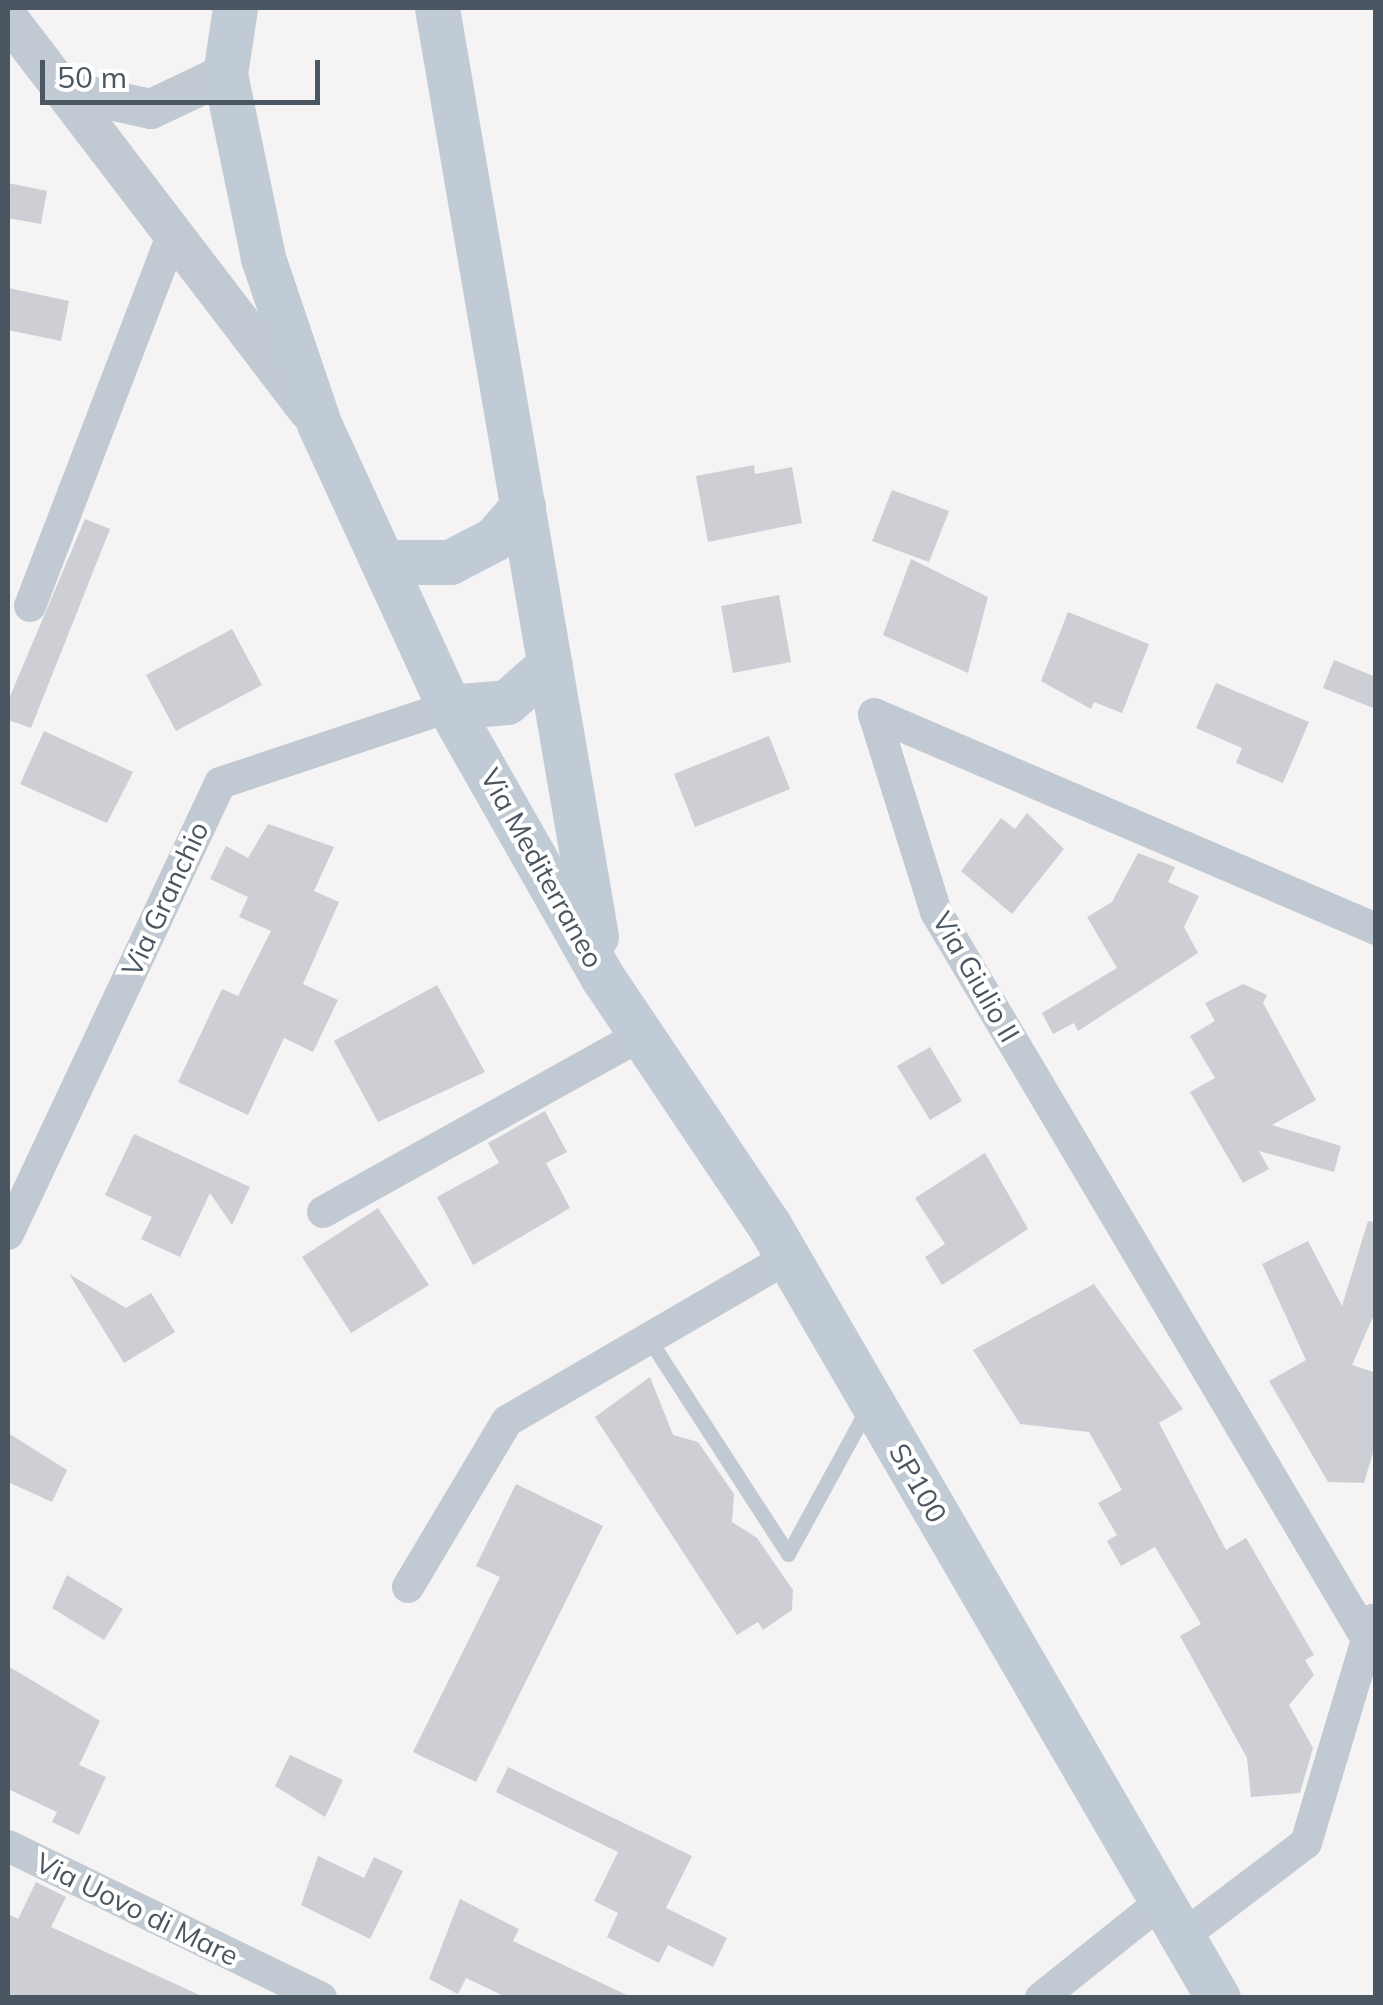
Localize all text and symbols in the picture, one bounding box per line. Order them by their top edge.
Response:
scale bar [45,40,325,102]
text: 50 m [57,58,127,96]
street label: Via Mediterraneo [473,763,611,973]
street label: Via Granchio [114,816,216,982]
street label: Via Giulio II [925,906,1027,1048]
street label: SP100 [882,1437,954,1529]
street label: Via Uovo di Mare [30,1845,244,1973]

